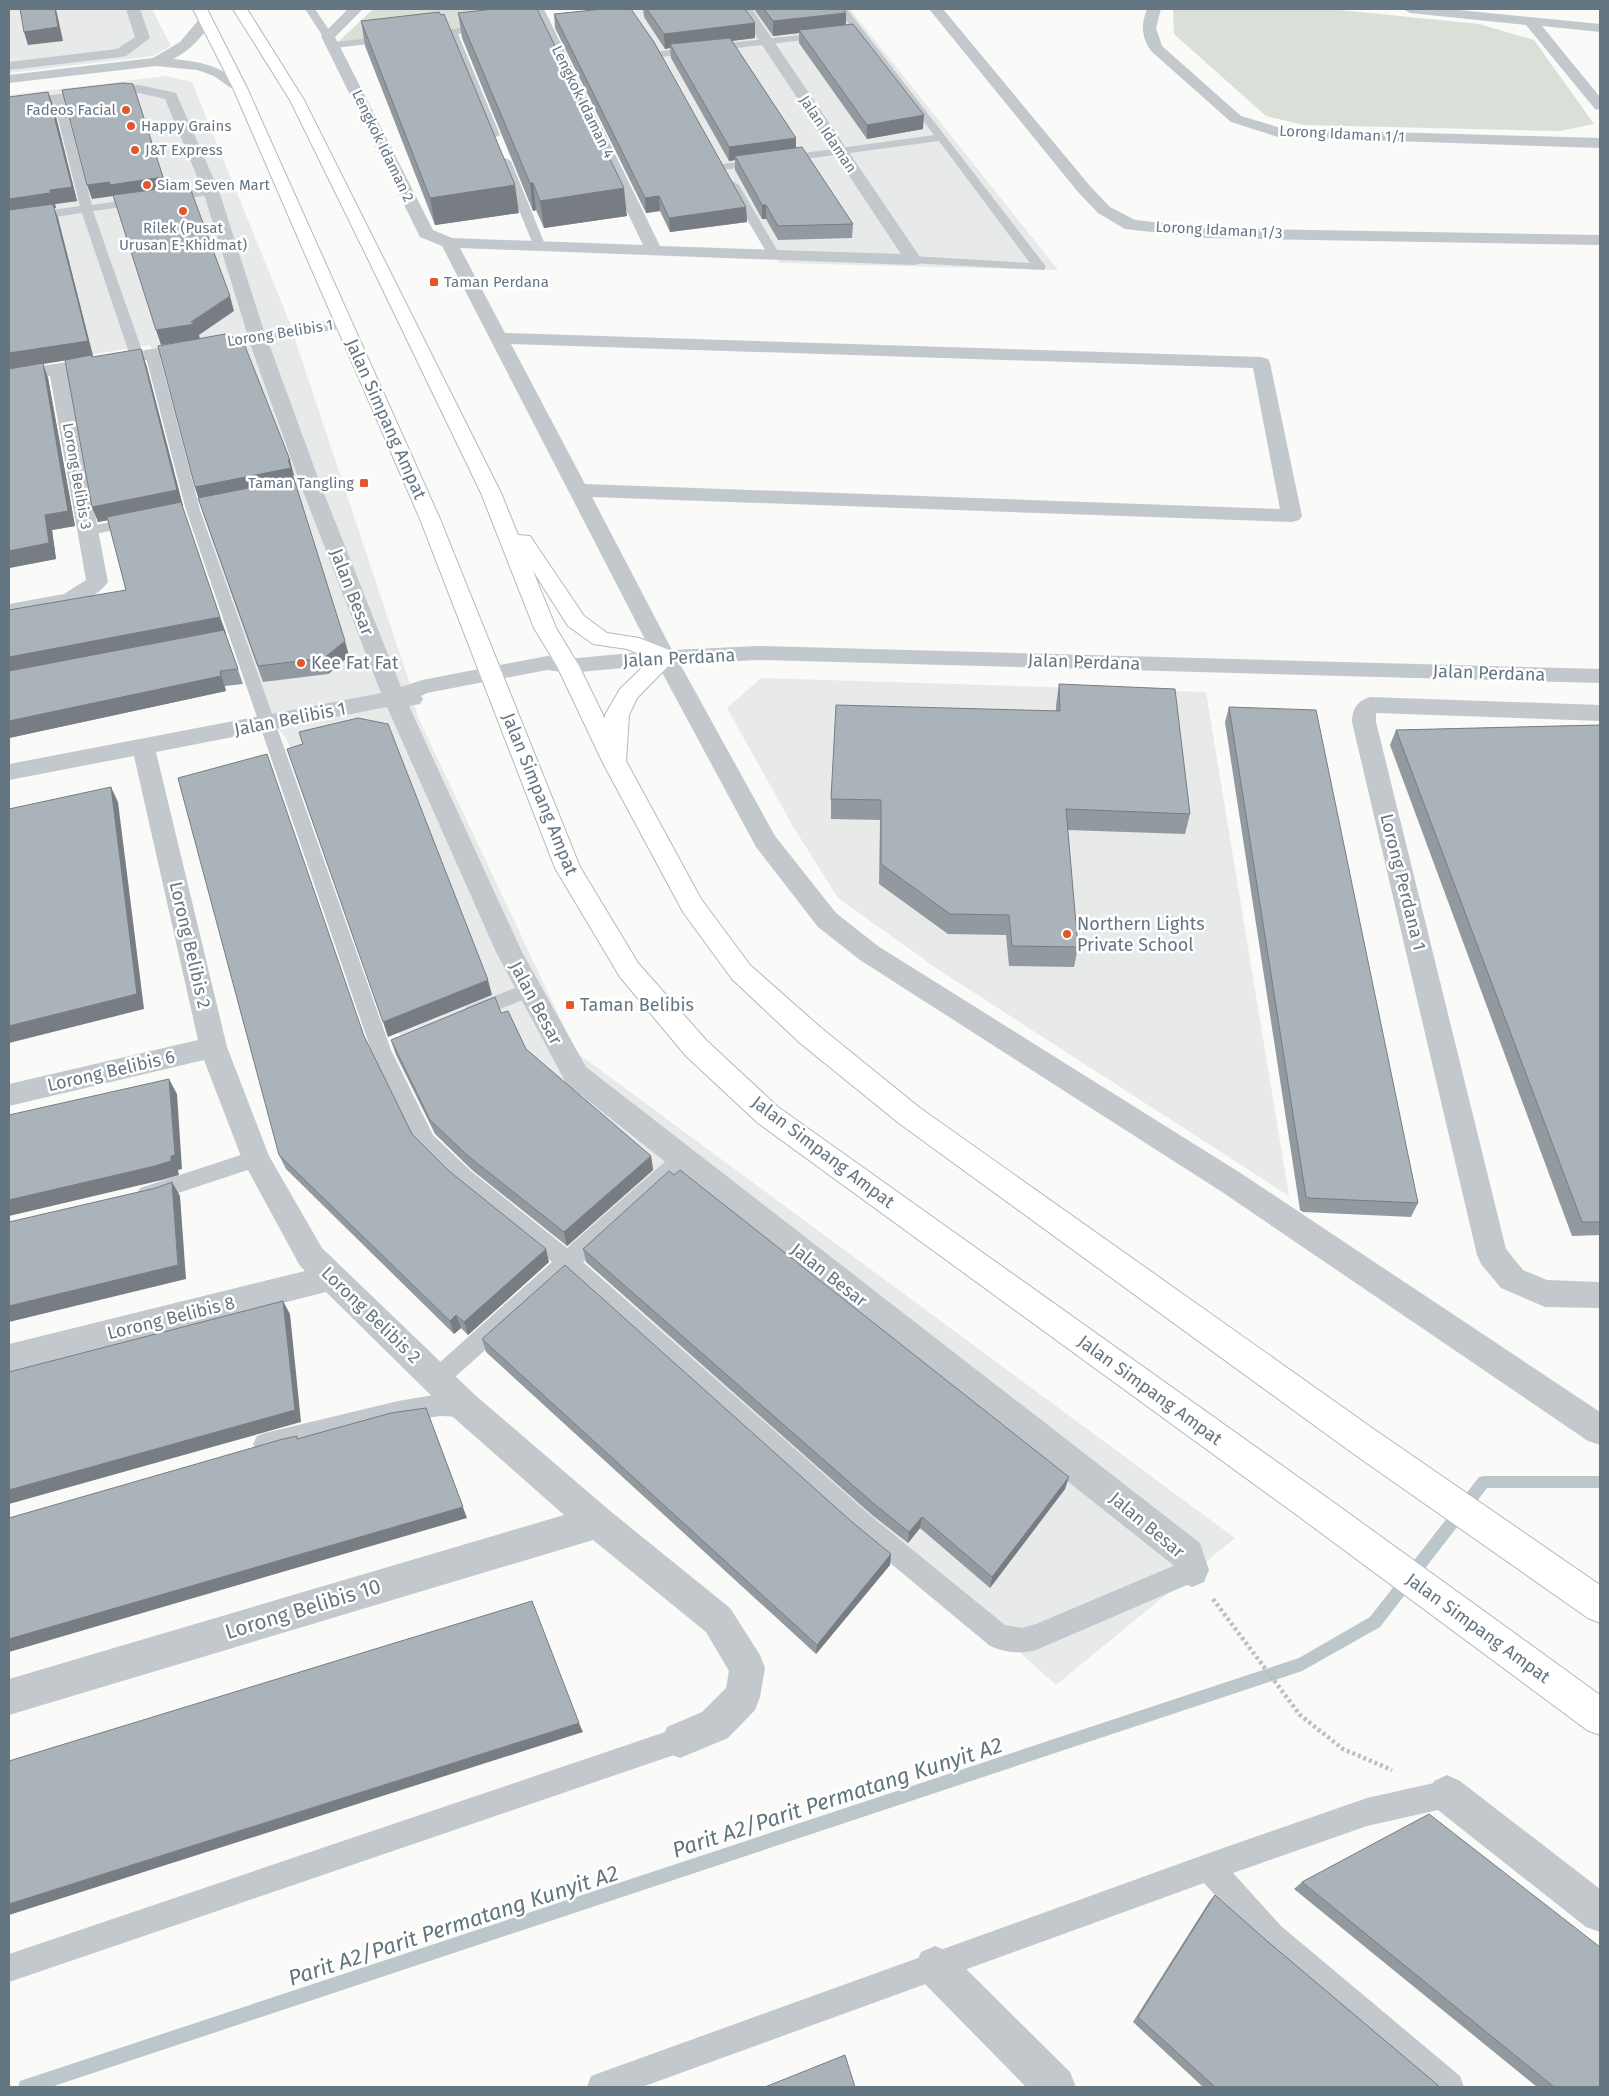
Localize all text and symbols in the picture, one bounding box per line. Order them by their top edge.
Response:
street label: Lengkok Idaman 4 [548,43,618,161]
street label: Lengkok Idaman 2 [348,87,418,205]
street label: Jalan Idaman [796,92,860,176]
place label: Fadeos Facial [26,101,117,119]
marker: Fadeos Facial [120,104,132,116]
place label: Happy Grains [141,117,231,135]
marker: Happy Grains [125,120,137,132]
street label: Lorong Idaman 1/1 [1279,122,1405,146]
place label: J&T Express [145,141,223,159]
marker: J&T Express [129,144,141,156]
place label: Siam Seven Mart [157,176,271,194]
marker: Siam Seven Mart [141,179,153,191]
marker: Rilek (Pusat Urusan E-Khidmat) [177,205,189,217]
street label: Lorong Idaman 1/3 [1155,218,1283,242]
place label: Rilek (Pusat Urusan E-Khidmat) [119,219,247,254]
place label: Taman Perdana [444,273,549,291]
marker: Taman Perdana [428,276,440,288]
street label: Lorong Belibis 1 [226,316,334,350]
street label: Jalan Simpang Ampat [341,335,431,503]
street label: Lorong Belibis 3 [59,421,95,531]
place label: Taman Tangling [248,474,354,492]
marker: Taman Tangling [358,477,370,489]
street label: Jalan Besar [325,546,379,639]
street label: Jalan Perdana [622,644,736,672]
street label: Jalan Perdana [1027,649,1141,675]
place label: Kee Fat Fat [311,652,399,674]
marker: Kee Fat Fat [295,657,307,669]
street label: Jalan Perdana [1432,660,1546,686]
street label: Jalan Belibis 1 [232,697,348,741]
street label: Jalan Simpang Ampat [497,710,583,879]
street label: Lorong Perdana 1 [1375,811,1431,953]
street label: Lorong Belibis 2 [165,879,215,1011]
place label: Northern Lights Private School [1077,913,1205,956]
marker: Northern Lights Private School [1061,928,1073,940]
street label: Jalan Besar [505,958,567,1048]
place label: Taman Belibis [580,994,694,1016]
marker: Taman Belibis [564,999,576,1011]
street label: Lorong Belibis 6 [45,1046,177,1096]
street label: Jalan Simpang Ampat [747,1091,899,1213]
street label: Jalan Besar [786,1238,872,1312]
street label: Lorong Belibis 2 [317,1262,425,1368]
street label: Lorong Belibis 8 [105,1292,237,1344]
street label: Jalan Simpang Ampat [1073,1330,1227,1450]
street label: Jalan Besar [1105,1487,1189,1563]
street label: Jalan Simpang Ampat [1401,1568,1555,1688]
street label: Lorong Belibis 10 [222,1573,384,1645]
water label: Parit A2/Parit Permatang Kunyit A2 [669,1731,1006,1864]
water label: Parit A2/Parit Permatang Kunyit A2 [285,1859,622,1992]

